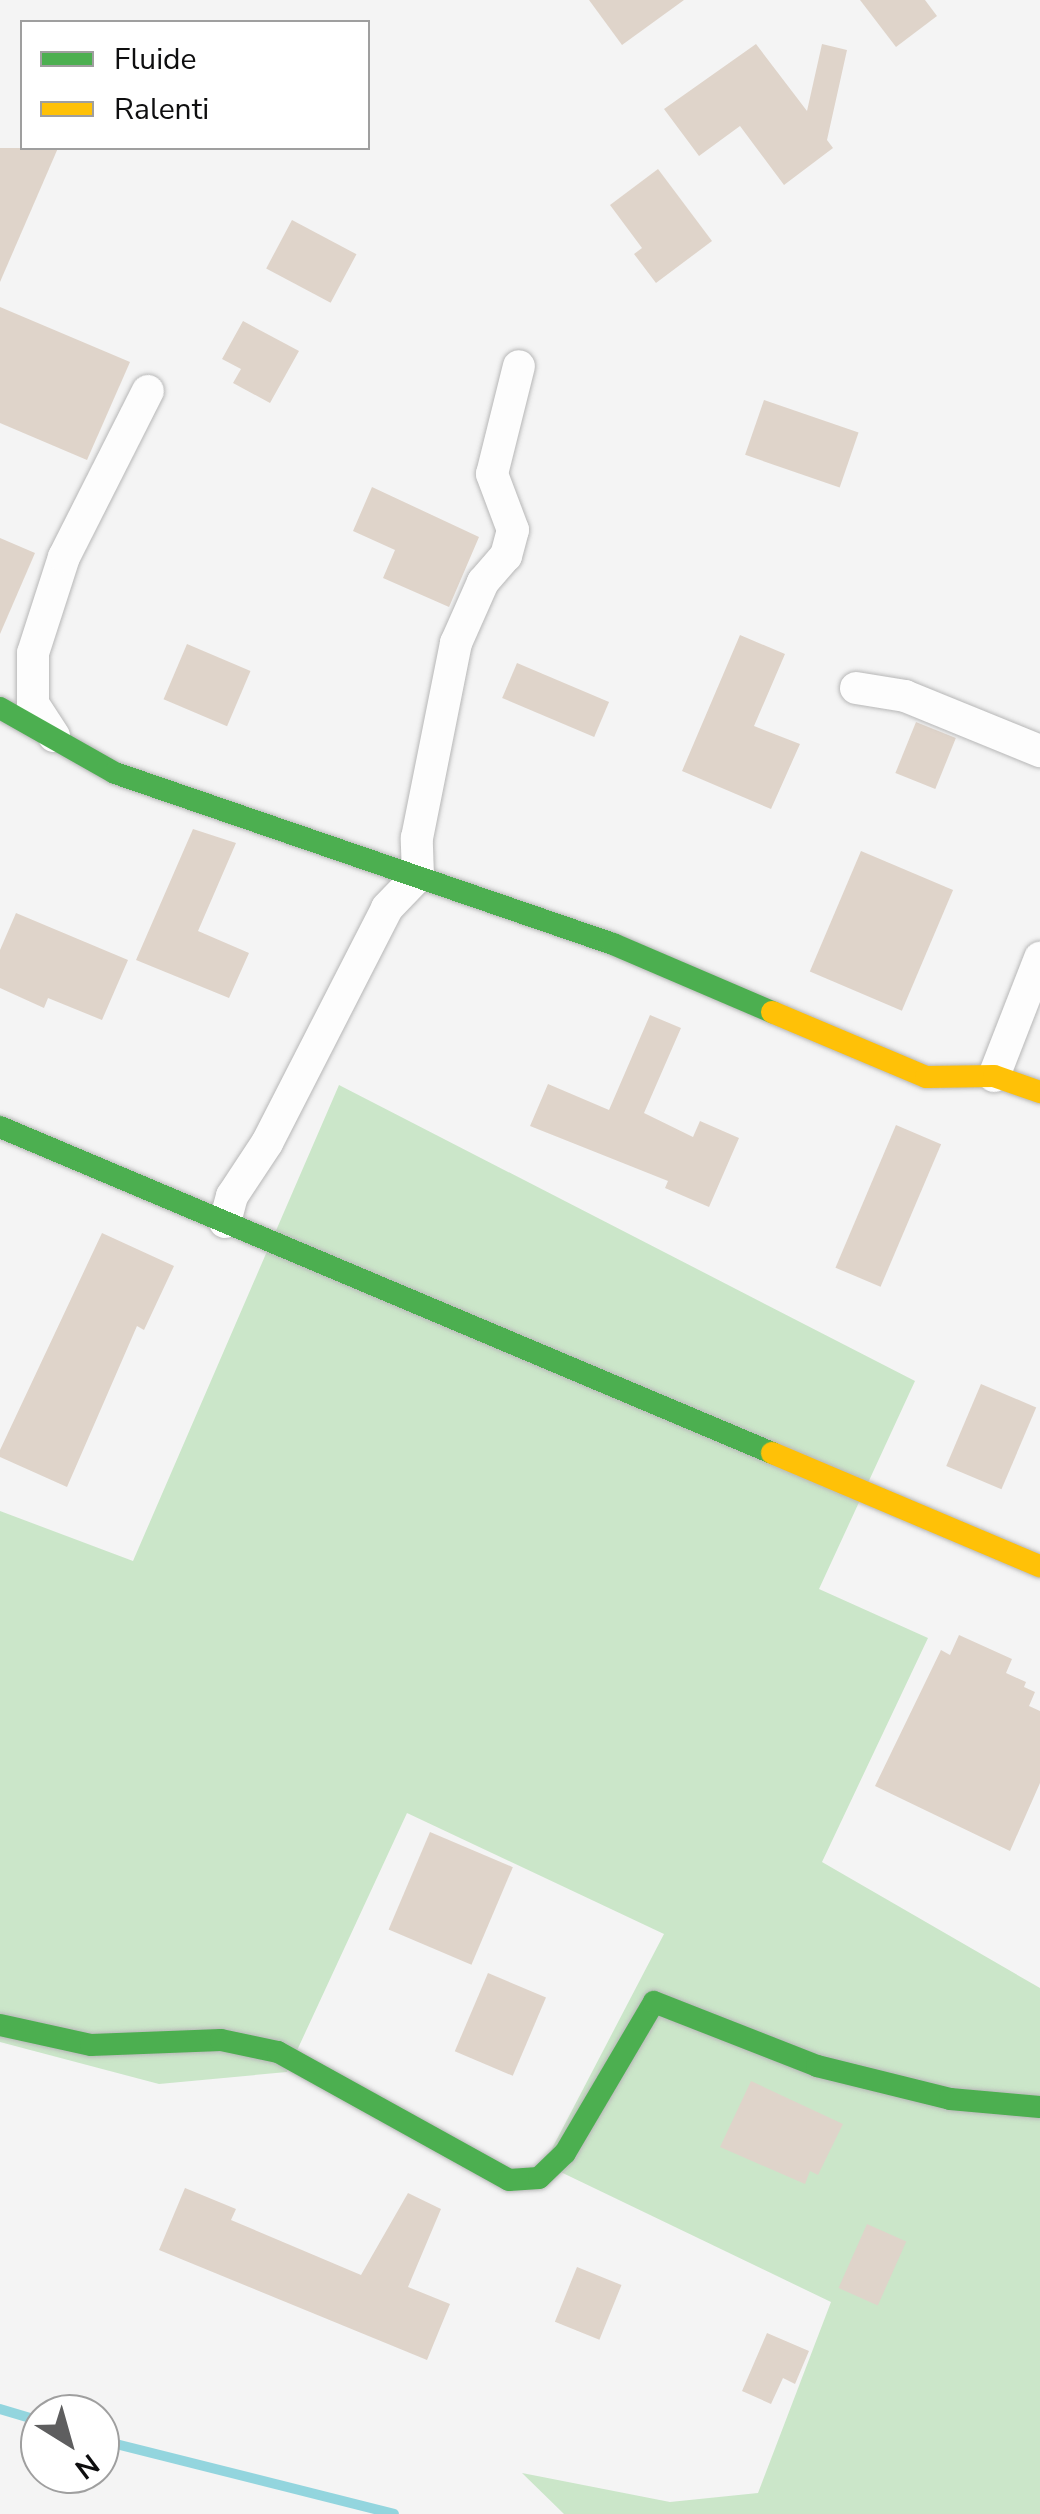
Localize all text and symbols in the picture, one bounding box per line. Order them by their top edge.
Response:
legend [20,20,370,150]
text: Fluide [114,39,197,80]
text: Ralenti [114,89,209,130]
north arrow [20,2394,120,2494]
text: N [67,2445,107,2488]

